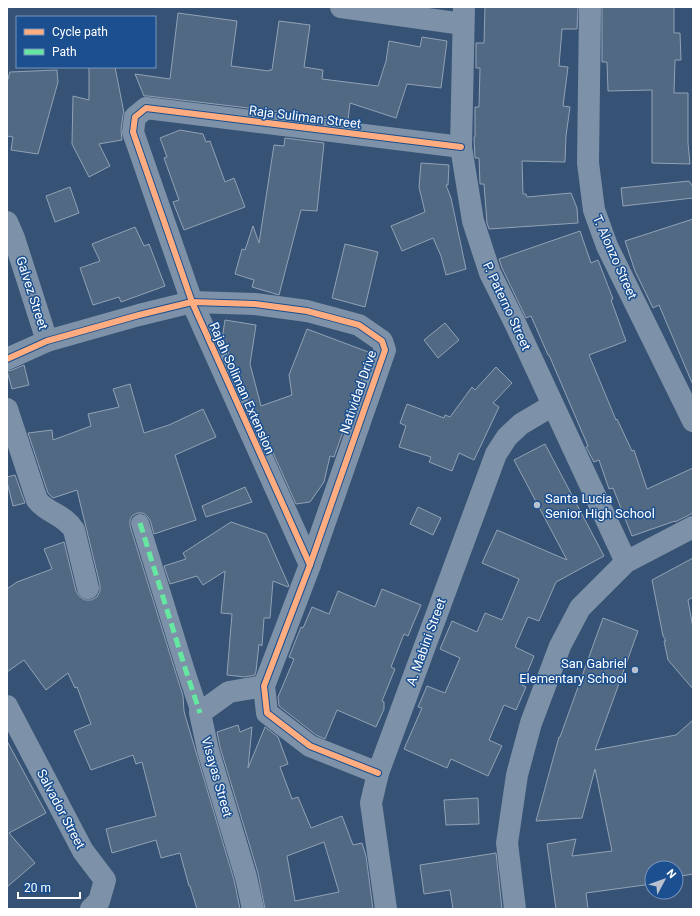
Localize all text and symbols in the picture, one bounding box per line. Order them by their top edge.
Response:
legend [16,16,156,68]
text: Cycle path [52,25,108,39]
text: Path [52,45,77,59]
street label: Raja Suliman Street [248,103,362,131]
street label: T. Alonzo Street [590,213,640,301]
street label: Galvez Street [13,254,51,332]
street label: P. Paterno Street [480,259,534,353]
street label: Rajah Soliman Extension [206,320,278,456]
street label: Natividad Drive [337,348,379,436]
place label: Santa Lucia Senior High School [545,491,655,521]
marker: Santa Lucia Senior High School [532,500,542,510]
street label: A. Mabini Street [403,596,449,688]
place label: San Gabriel Elementary School [519,656,627,686]
marker: San Gabriel Elementary School [630,665,640,675]
street label: Visayas Street [198,735,236,819]
street label: Salvador Street [34,767,88,851]
north arrow [644,860,684,900]
text: N [664,867,679,881]
scale bar [18,874,80,900]
text: 20 m [24,881,51,895]

